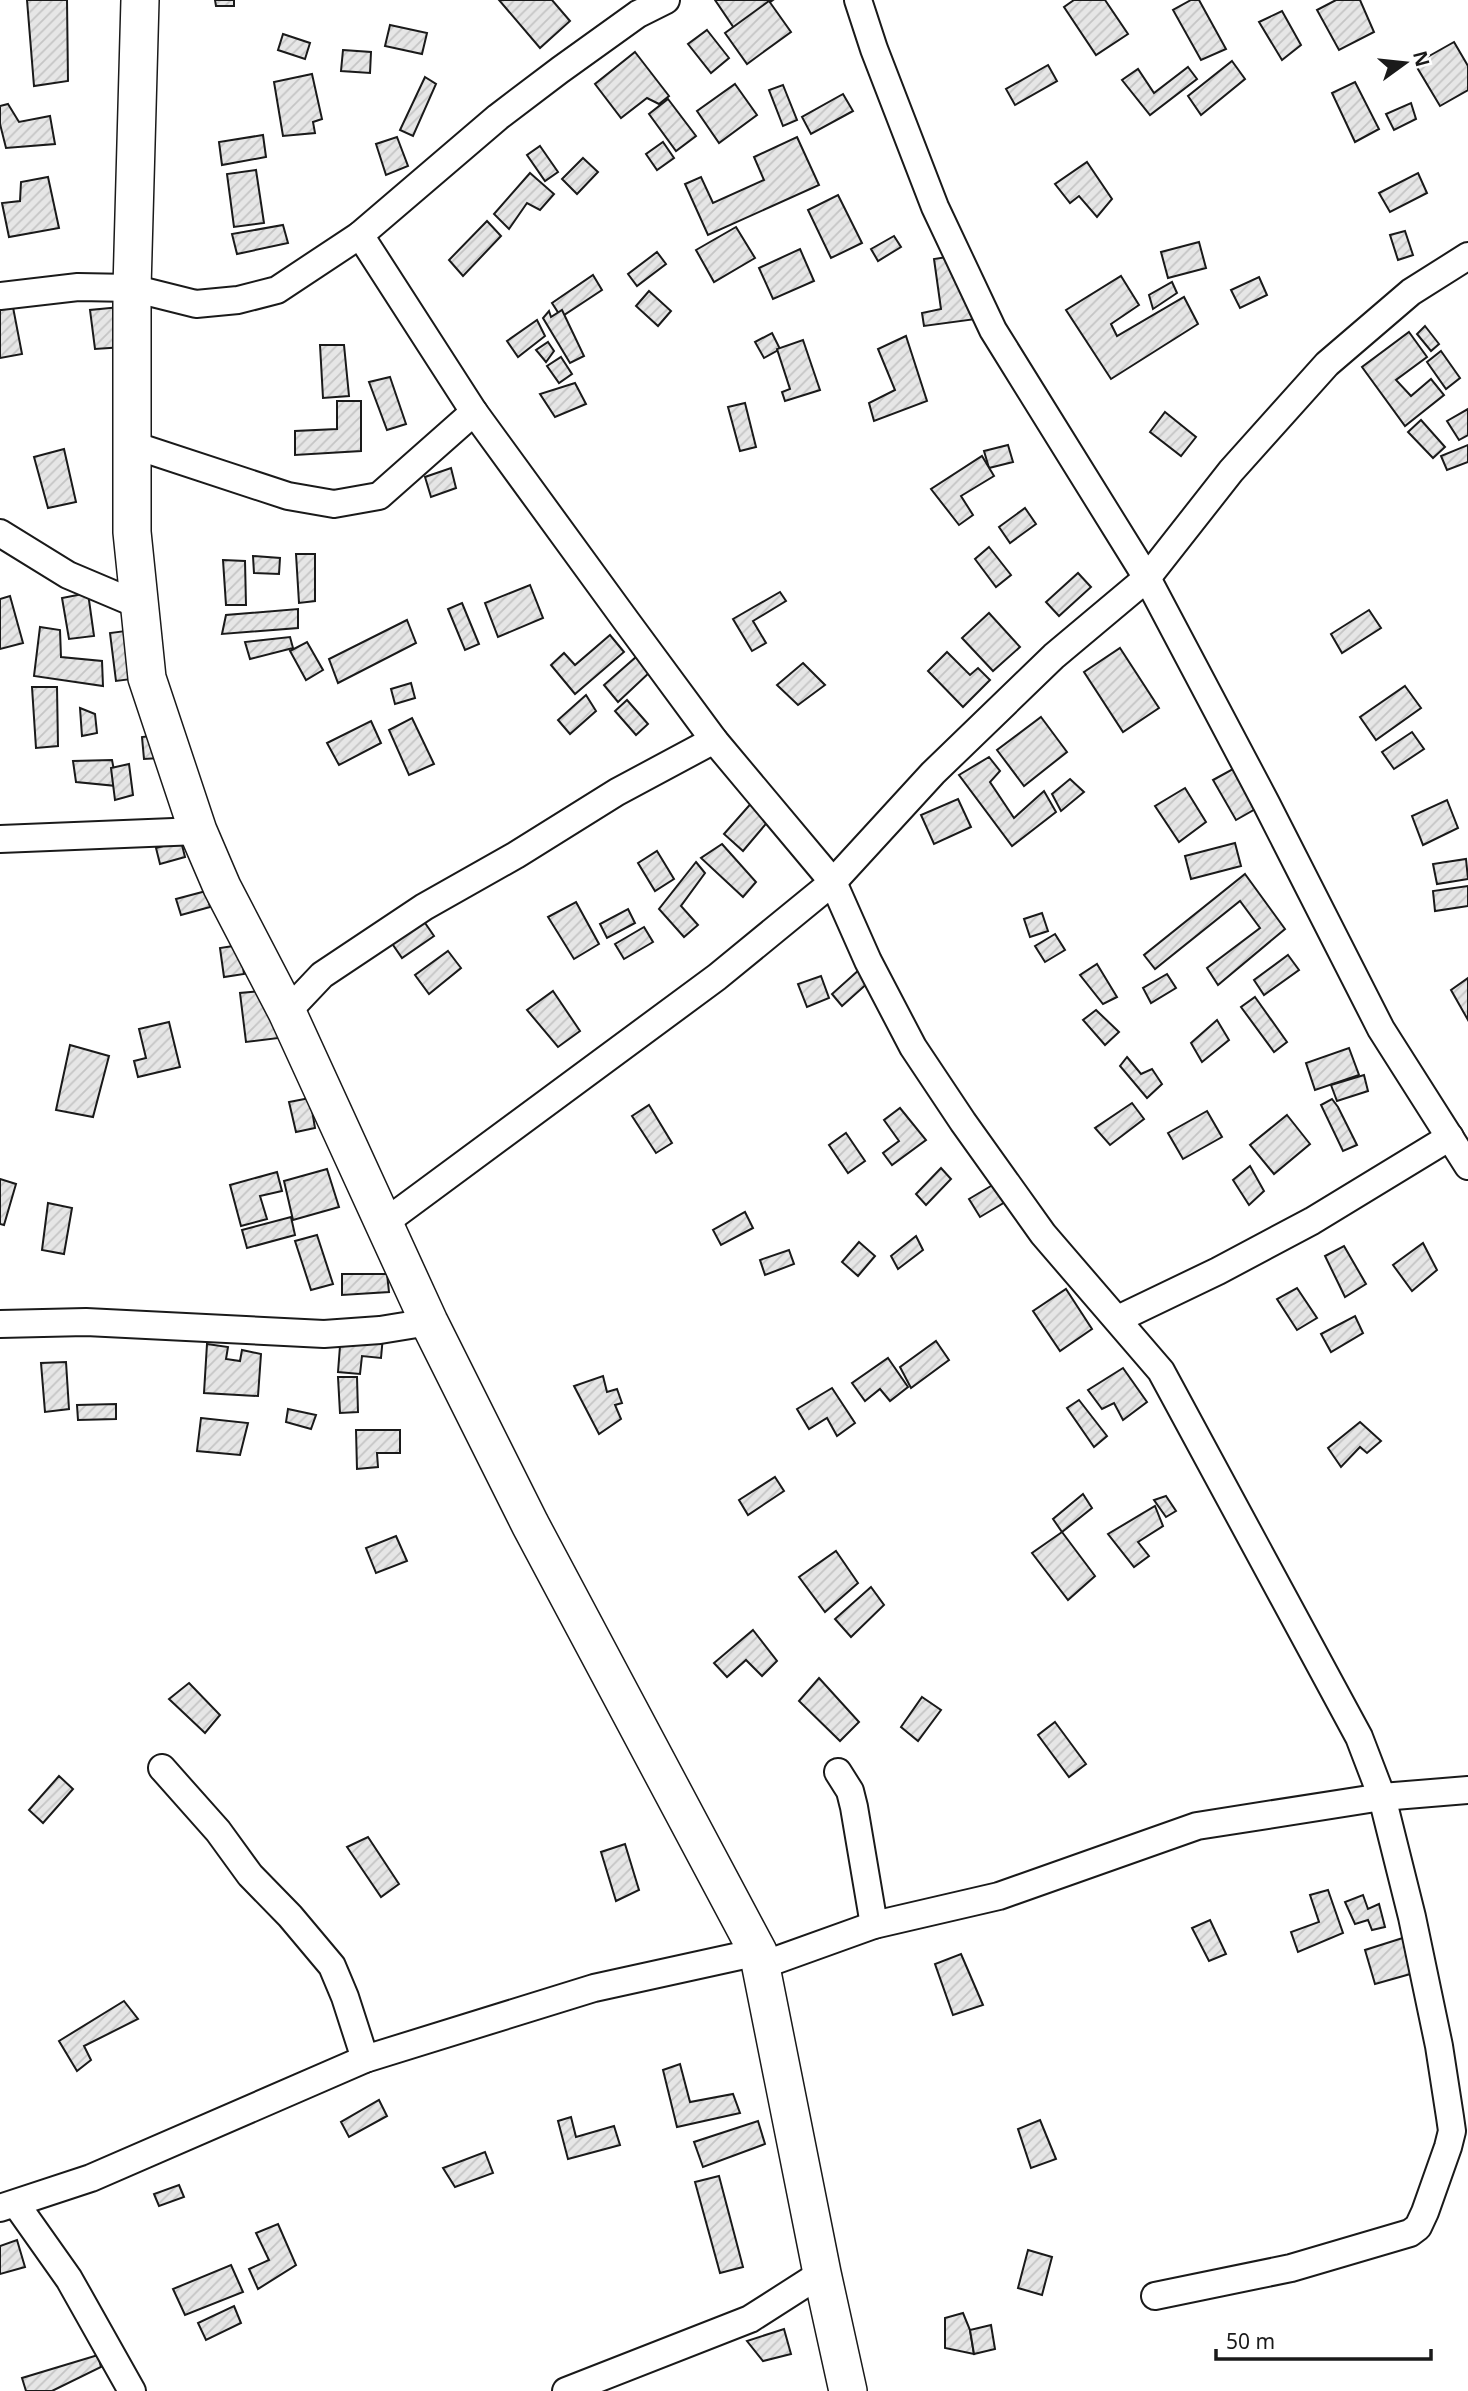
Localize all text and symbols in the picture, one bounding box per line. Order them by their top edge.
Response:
north arrow [1370,28,1440,98]
text: N [1407,48,1436,69]
scale bar [1216,2318,1431,2362]
text: 50 m [1226,2327,1275,2355]

